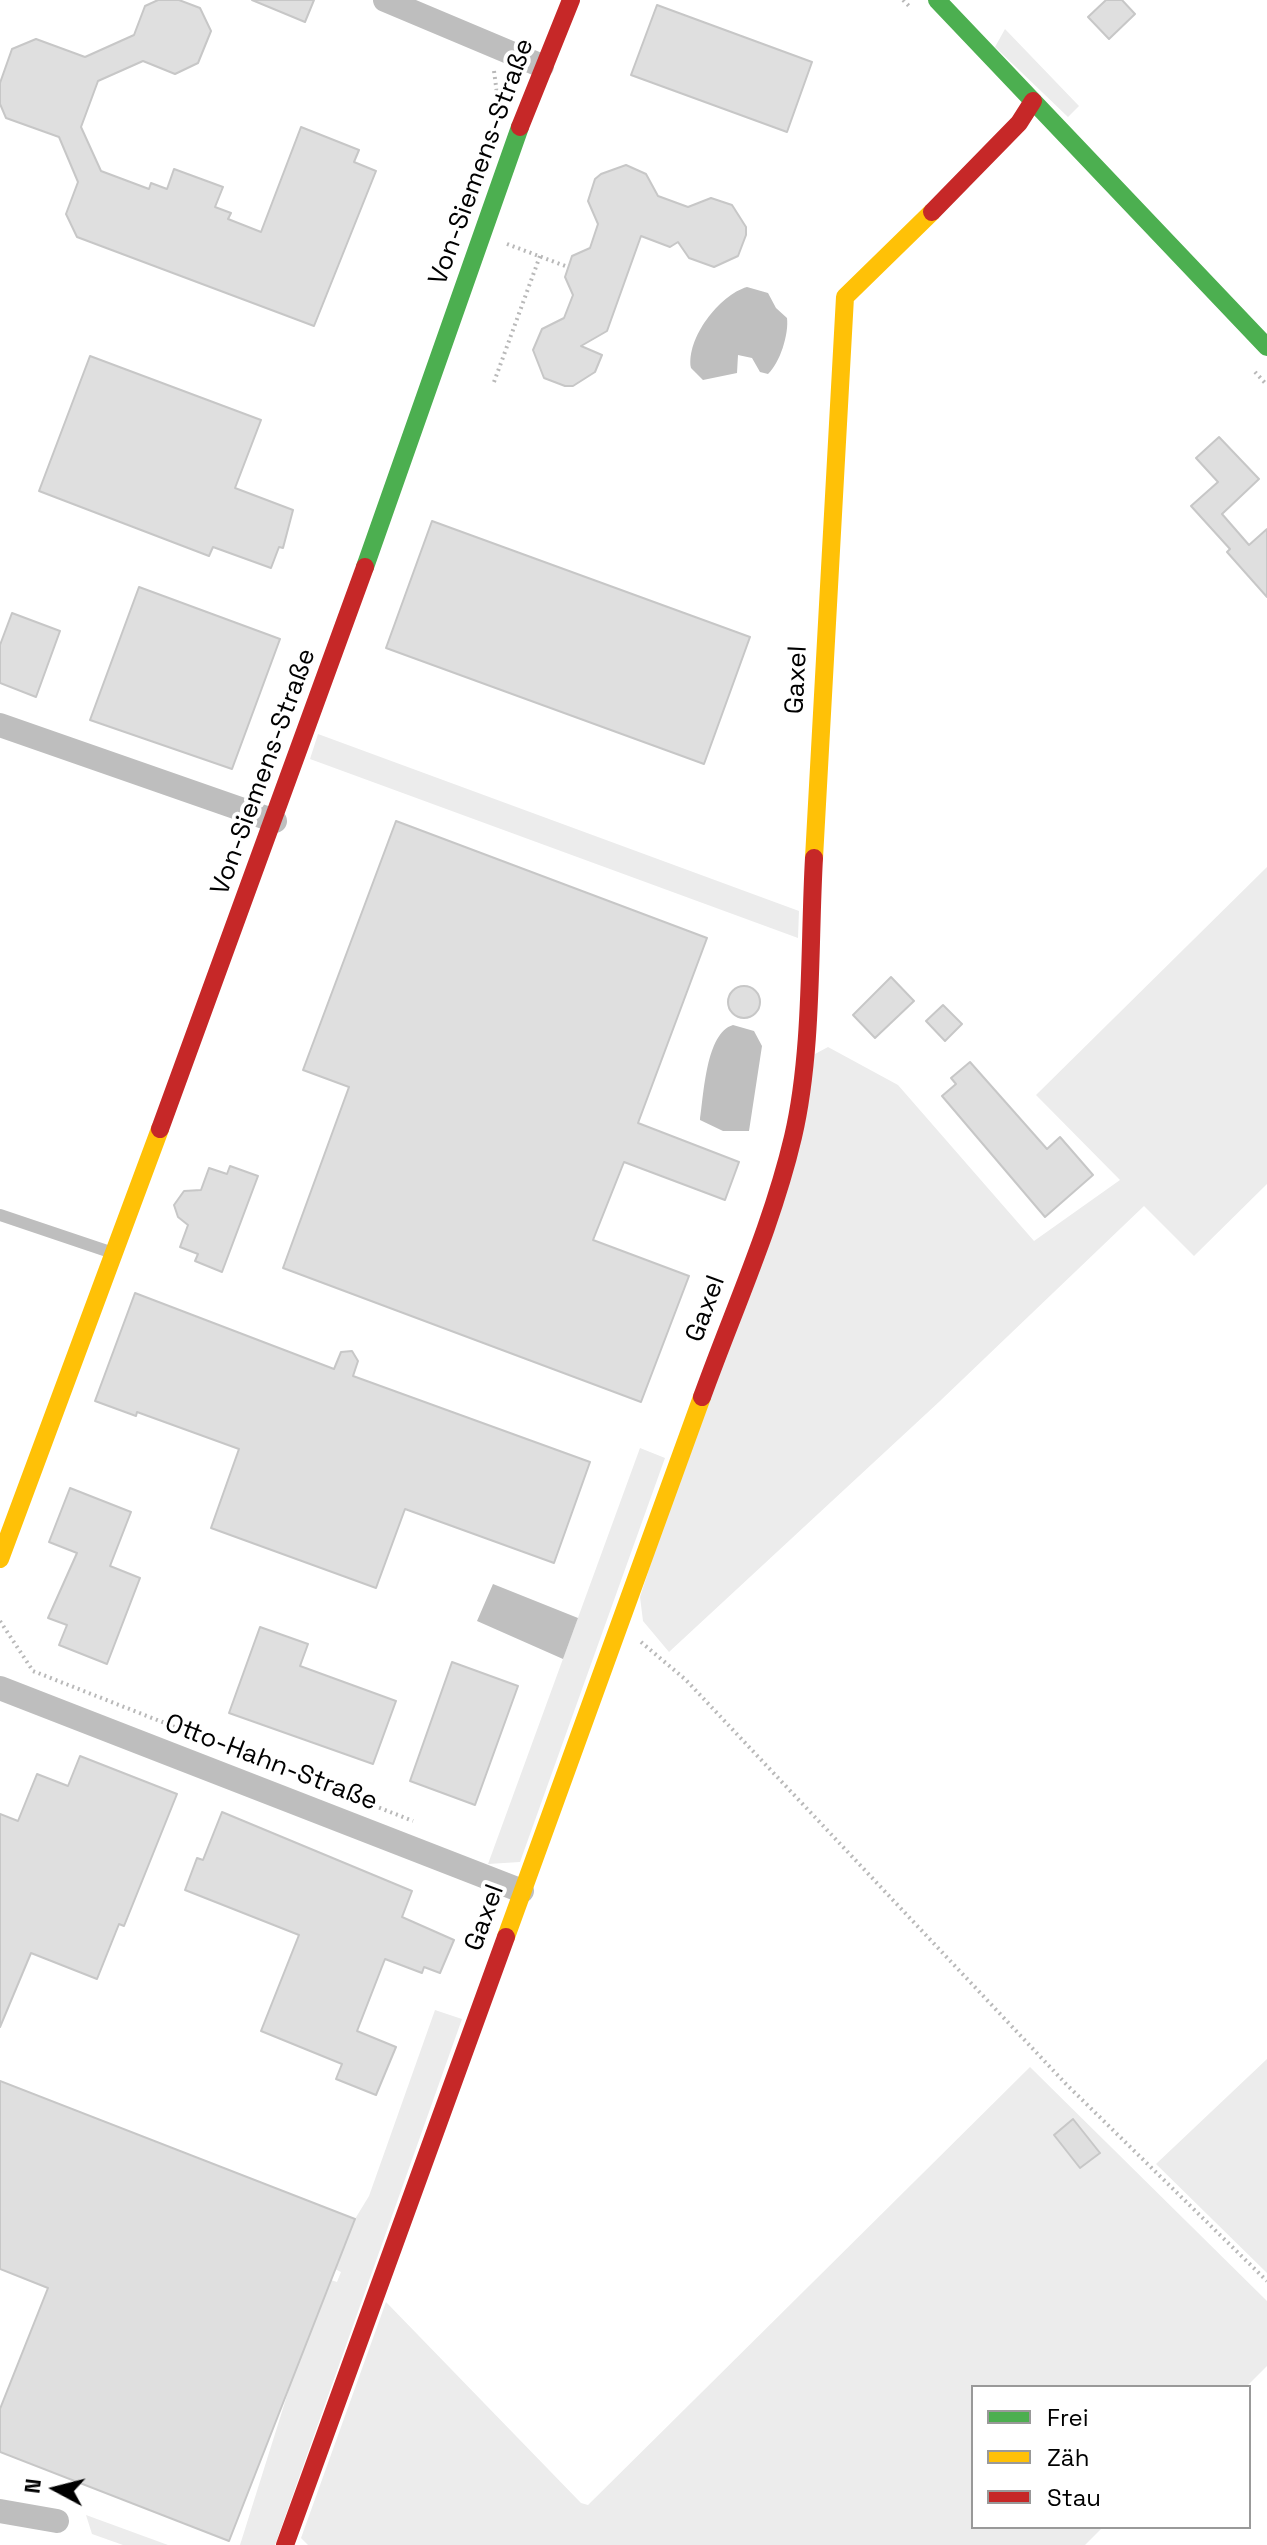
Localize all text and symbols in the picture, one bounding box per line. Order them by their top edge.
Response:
street label: Von-Siemens-Straße [423,35,541,289]
street label: Von-Siemens-Straße [205,645,323,899]
street label: Gaxel [780,645,814,715]
street label: Gaxel [680,1272,732,1346]
street label: Otto-Hahn-Straße [160,1708,382,1818]
street label: Gaxel [459,1881,511,1955]
legend [971,2385,1251,2529]
text: Frei [1047,2402,1089,2433]
text: Zäh [1047,2442,1089,2473]
north arrow [16,2449,96,2529]
text: N [17,2477,47,2495]
text: Stau [1047,2482,1101,2513]

